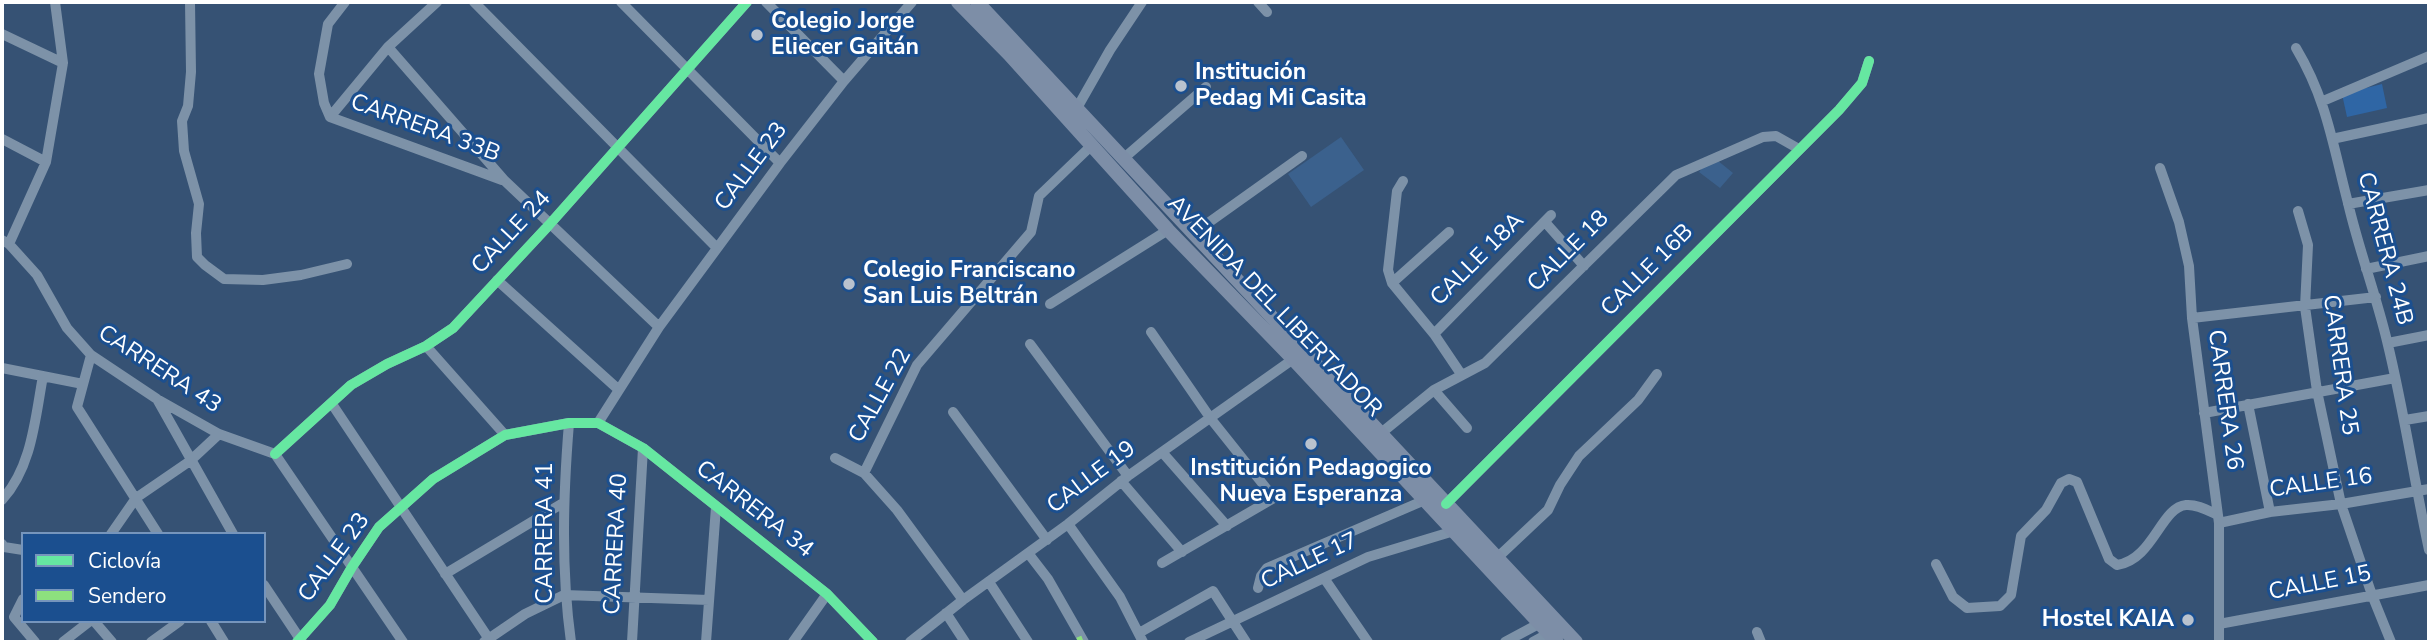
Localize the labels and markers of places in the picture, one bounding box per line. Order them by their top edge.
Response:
place label: Colegio Jorge Eliecer Gaitán [771,8,919,62]
marker: Colegio Jorge Eliecer Gaitán [749,27,765,43]
place label: Institución Pedag Mi Casita [1195,59,1367,113]
marker: Institución Pedag Mi Casita [1173,78,1189,94]
place label: Colegio Franciscano San Luis Beltrán [863,257,1076,311]
marker: Colegio Franciscano San Luis Beltrán [841,276,857,292]
marker: Institución Pedagogico Nueva Esperanza [1303,436,1319,452]
place label: Institución Pedagogico Nueva Esperanza [1190,455,1432,509]
place label: Hostel KAIA [2042,606,2174,634]
marker: Hostel KAIA [2180,612,2196,628]

